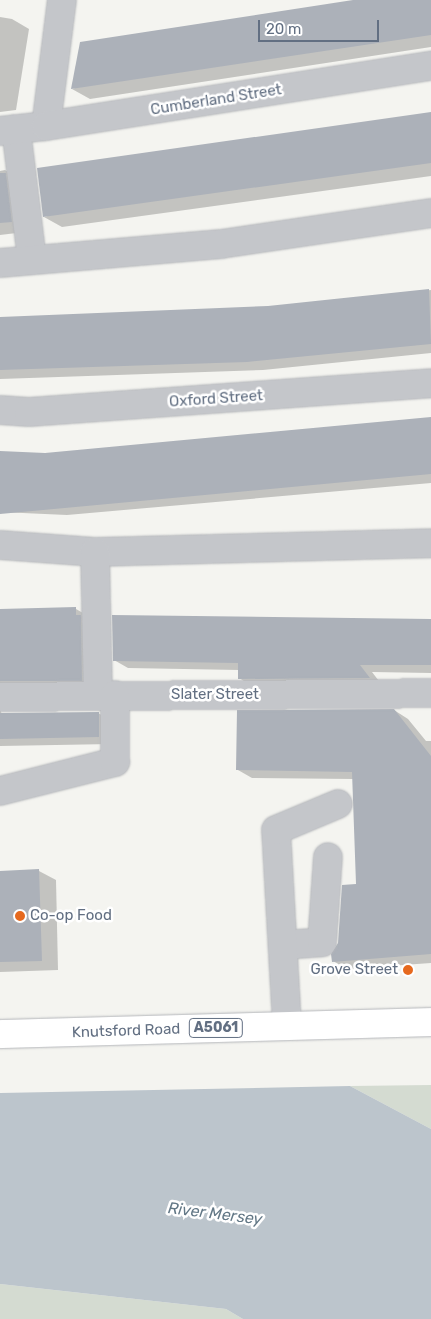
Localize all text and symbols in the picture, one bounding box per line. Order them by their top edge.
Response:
scale bar [261,10,382,42]
text: 20 m [266,20,301,38]
street label: Cumberland Street [149,81,283,119]
street label: Oxford Street [169,387,263,411]
street label: Slater Street [171,686,259,704]
place label: Co-op Food [30,907,112,925]
marker: Co-op Food [14,910,26,922]
place label: Grove Street [310,961,398,979]
marker: Grove Street [402,964,414,976]
road number: A5061 [188,1016,244,1040]
street label: Knutsford Road [71,1020,181,1042]
water label: River Mersey [167,1199,263,1229]

